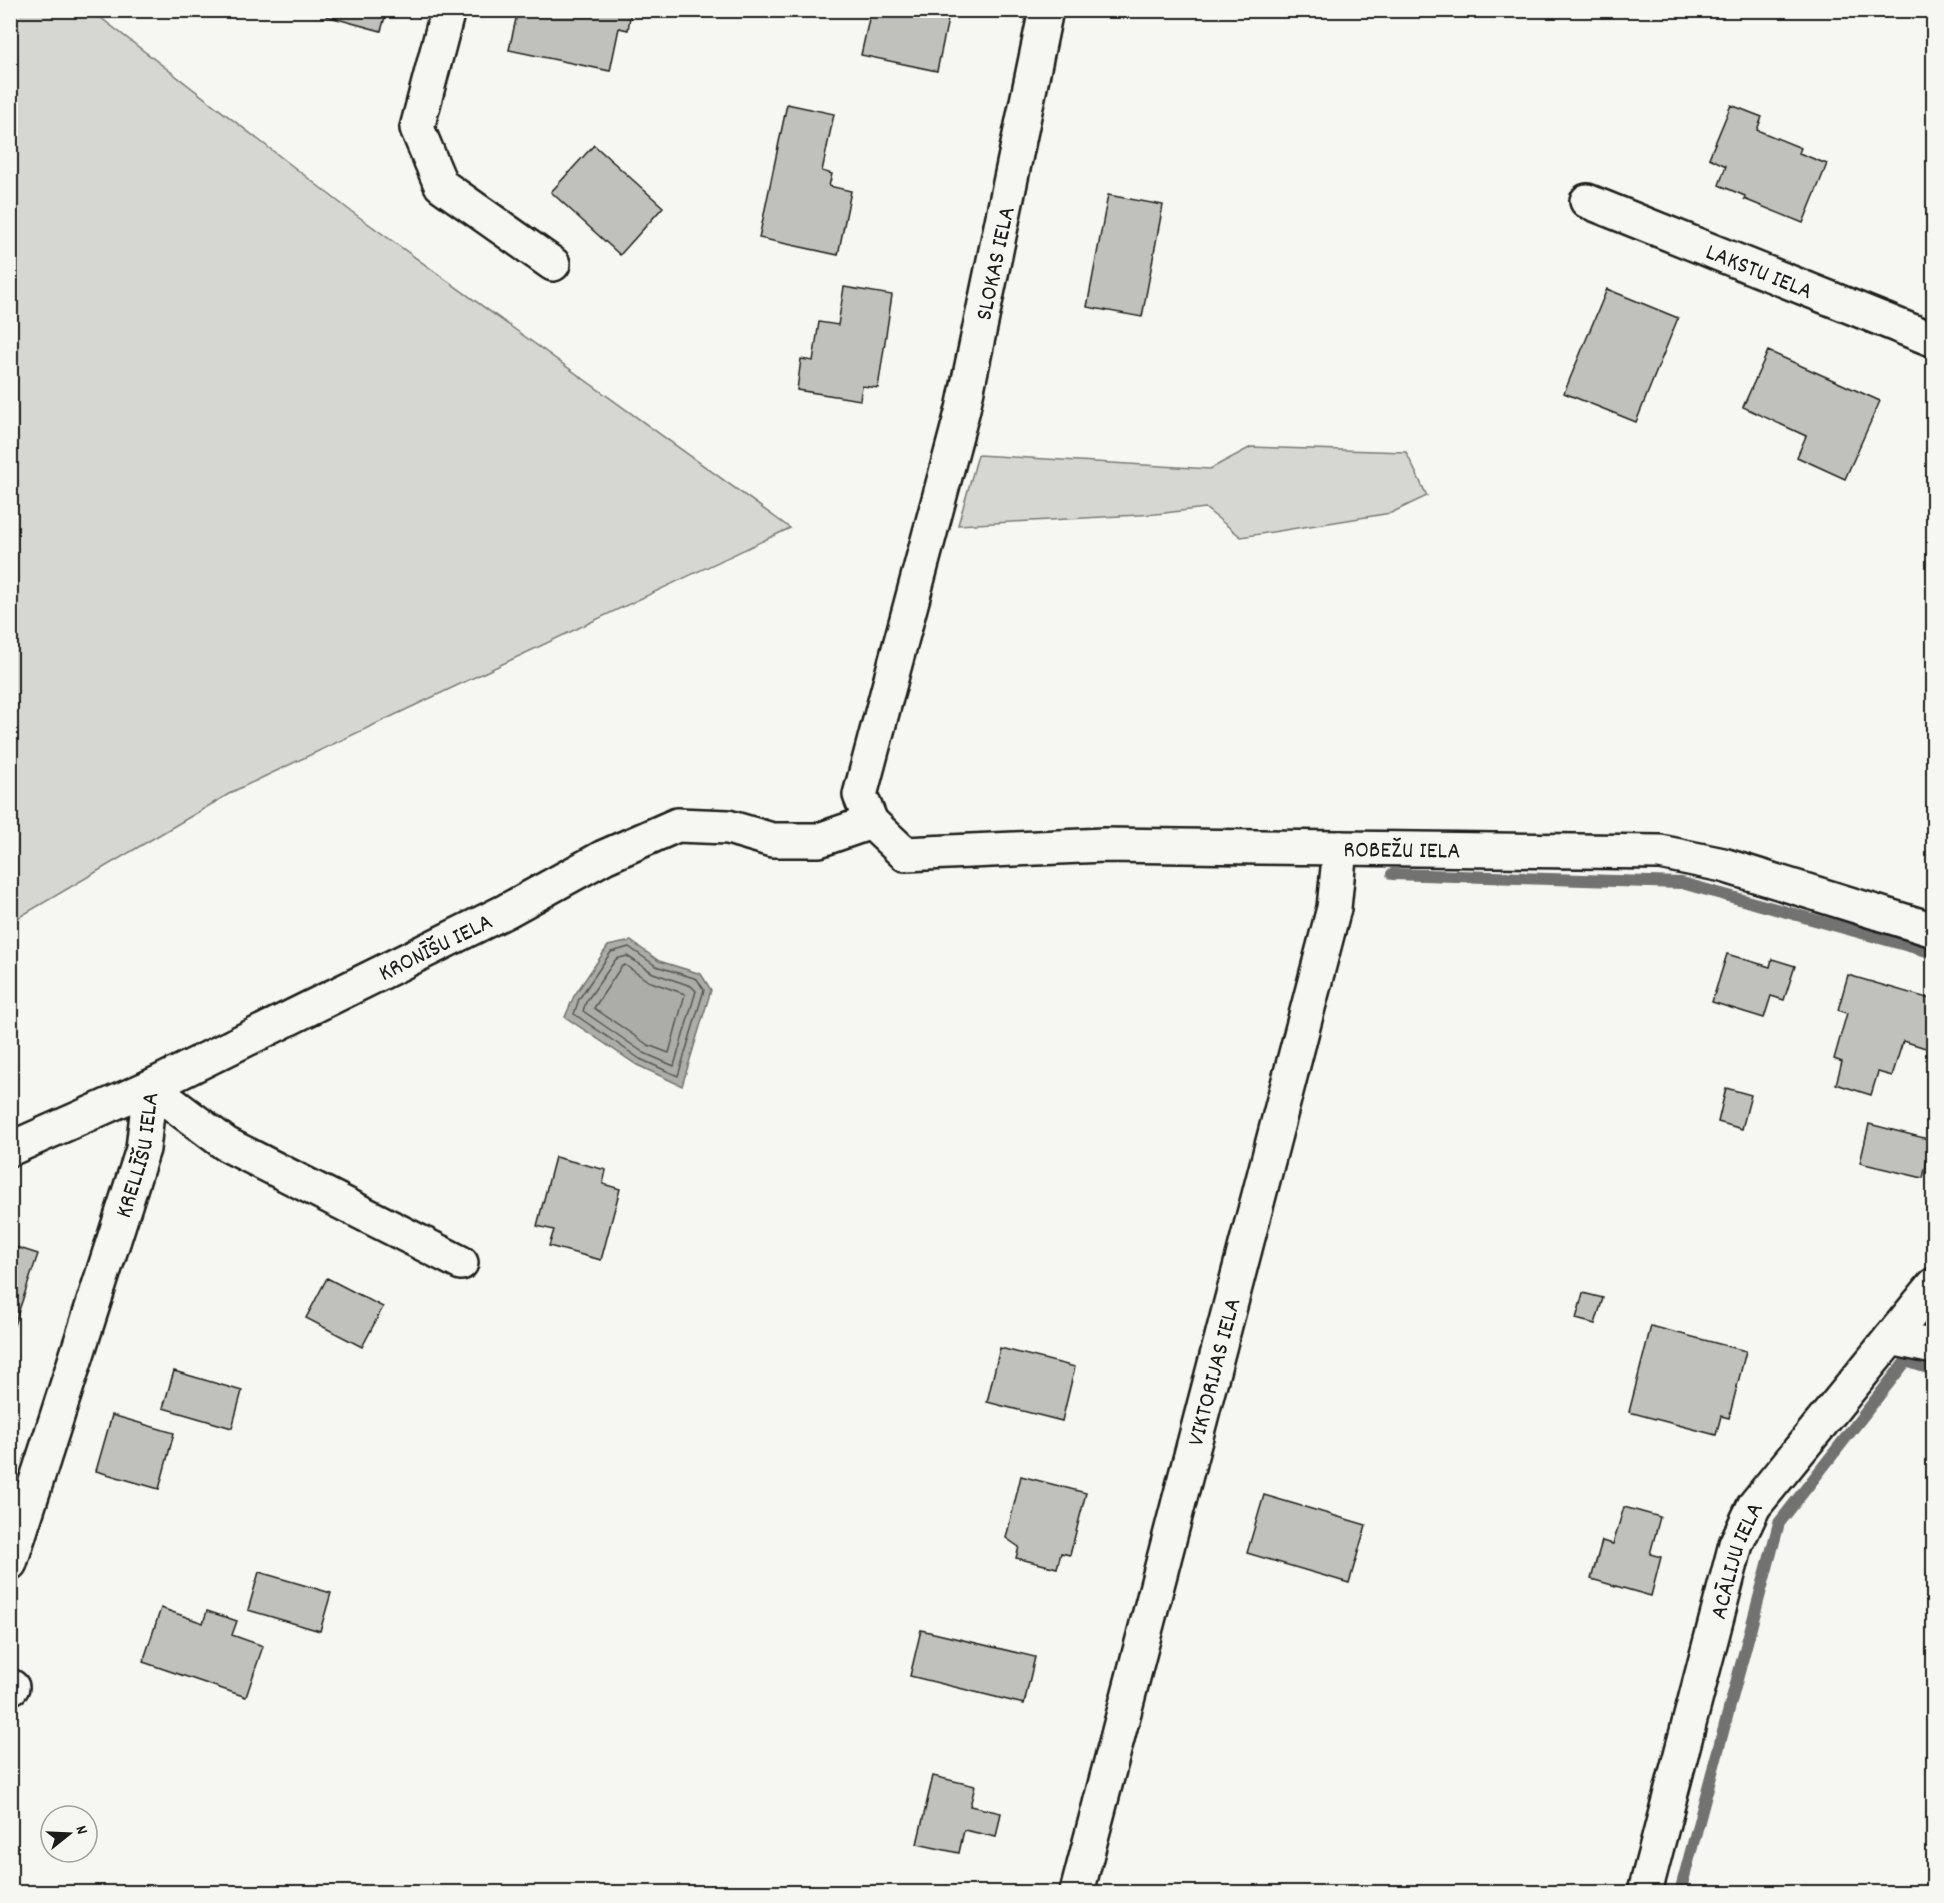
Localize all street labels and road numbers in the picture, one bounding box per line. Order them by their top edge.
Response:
street label: SLOKAS IELA [968,203,1026,324]
street label: LAKSTU IELA [1700,236,1817,310]
street label: ROBEŽU IELA [1343,834,1461,869]
street label: KRONĪŠU IELA [373,906,499,991]
street label: KRELLĪŠU IELA [108,1090,169,1223]
street label: VIKTORIJAS IELA [1180,1294,1251,1450]
street label: ACĀLIJU IELA [1703,1497,1773,1623]

